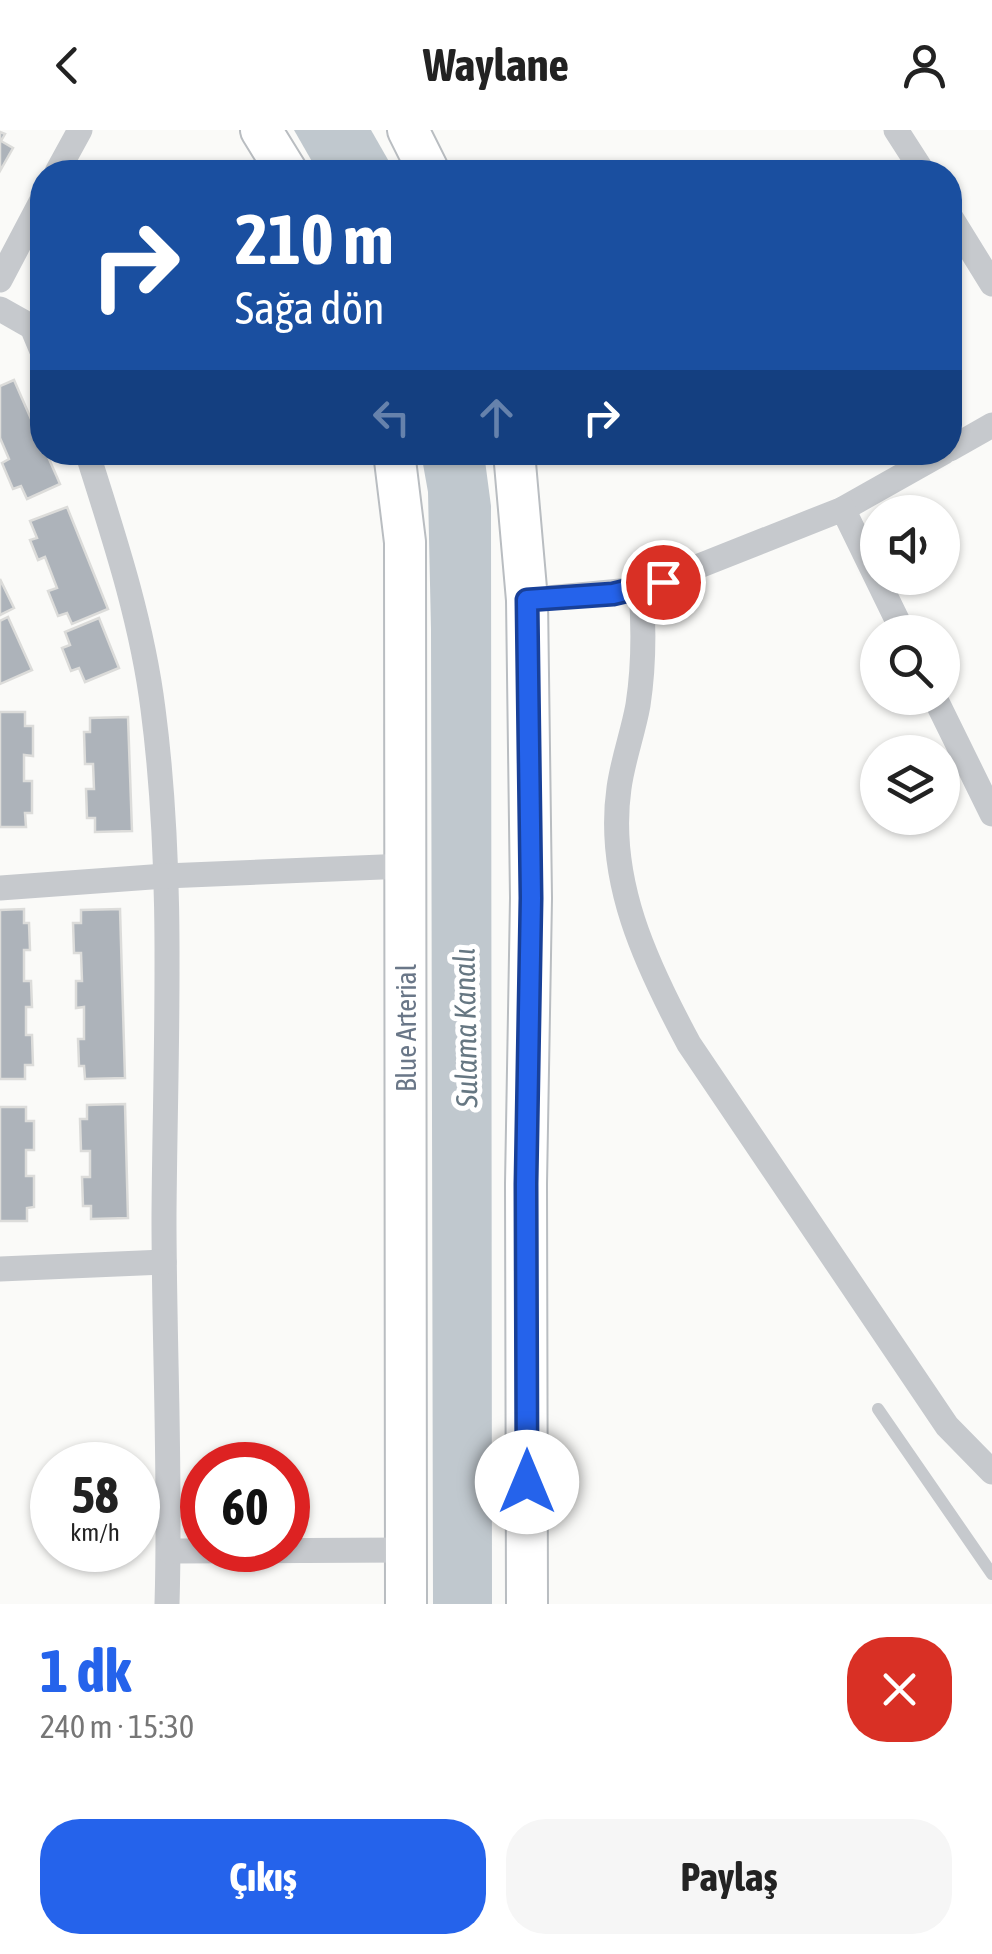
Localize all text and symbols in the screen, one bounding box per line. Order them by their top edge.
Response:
icon: back [40,38,95,93]
icon: person [897,38,952,93]
text: Waylane [423,39,569,91]
text: 210 m [235,199,394,279]
icon: right [70,200,200,330]
text: Sağa dön [235,282,385,334]
icon: left [364,390,419,445]
icon: ahead [469,390,524,445]
icon: right [574,390,629,445]
map controls [860,495,960,835]
button: sound [860,495,960,595]
pin [621,540,706,625]
icon: arrive [636,555,691,610]
button: search [860,615,960,715]
button: layers [860,735,960,835]
water label: Sulama Kanalı [447,948,483,1109]
street label: Blue Arterial [390,963,422,1092]
position arrow [475,1430,579,1534]
speed limit sign: 60 [180,1442,310,1572]
text: 58 [71,1466,118,1524]
text: km/h [70,1518,120,1546]
text: 1 dk [40,1636,131,1705]
button: close [847,1637,952,1742]
text: 240 m · 15:30 [40,1708,194,1745]
button: Çıkış [40,1819,486,1934]
button: Paylaş [506,1819,952,1934]

